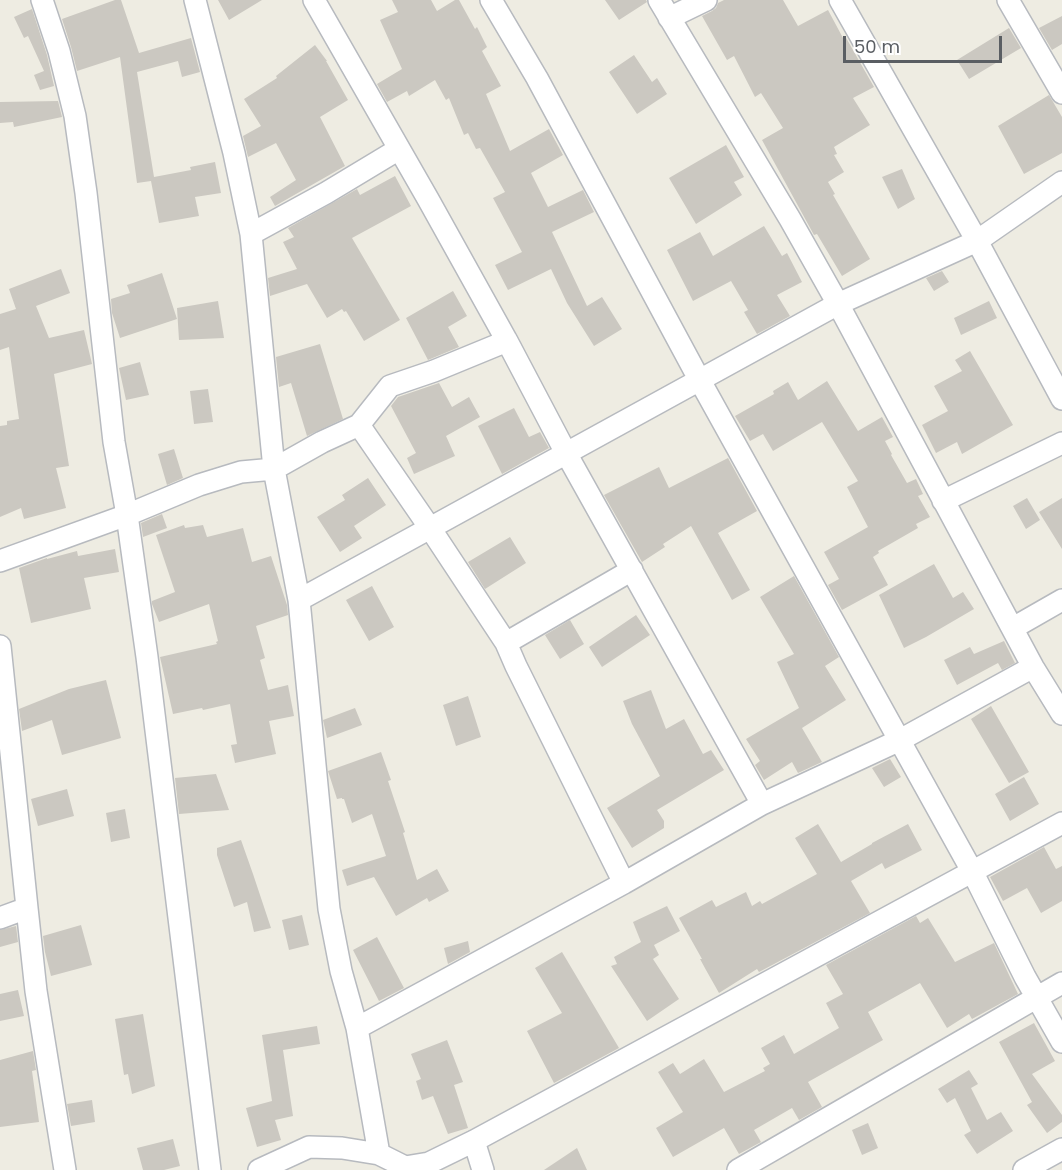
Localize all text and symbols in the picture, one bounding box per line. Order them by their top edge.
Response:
scale bar [846,24,1005,62]
text: 50 m [854,34,900,59]

